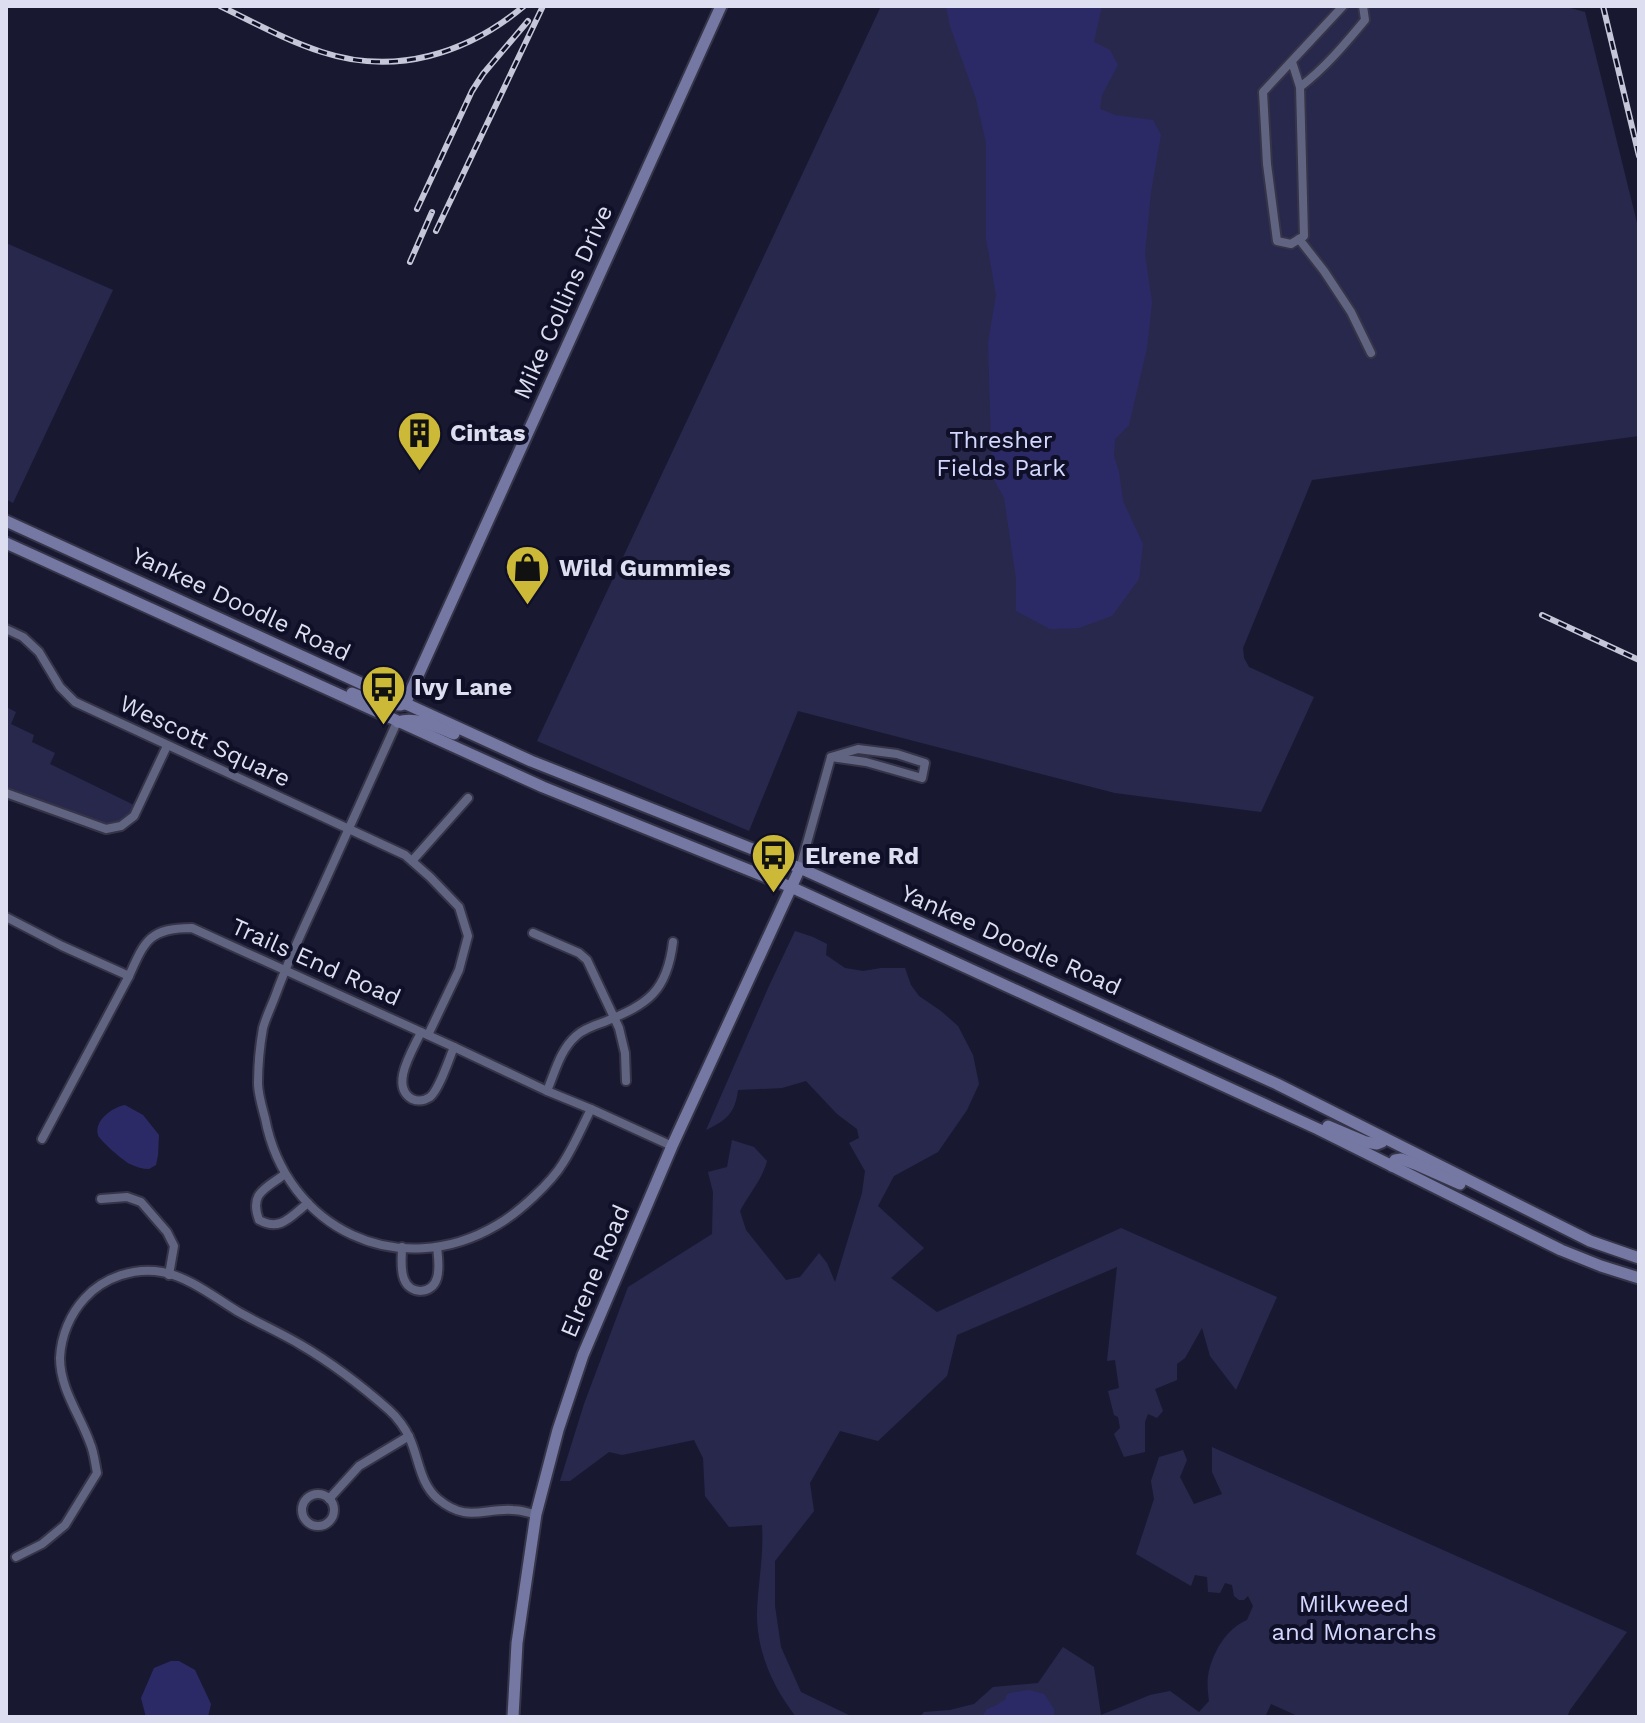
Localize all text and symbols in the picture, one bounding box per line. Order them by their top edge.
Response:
street label: Mike Collins Drive [508,201,618,403]
building icon: Cintas [395,409,443,472]
place label: Cintas [450,419,526,447]
park label: Thresher Fields Park [936,426,1066,482]
street label: Yankee Doodle Road [127,541,355,667]
shop icon: Wild Gummies [504,544,552,607]
place label: Wild Gummies [559,554,731,582]
bus stop icon: Ivy Lane [359,663,407,726]
place label: Ivy Lane [414,673,512,701]
street label: Wescott Square [115,689,295,793]
bus stop icon: Elrene Rd [750,832,798,895]
place label: Elrene Rd [805,842,919,870]
street label: Yankee Doodle Road [896,879,1126,1001]
street label: Trails End Road [227,912,405,1012]
street label: Elrene Road [554,1200,636,1342]
park label: Milkweed and Monarchs [1271,1590,1437,1646]

